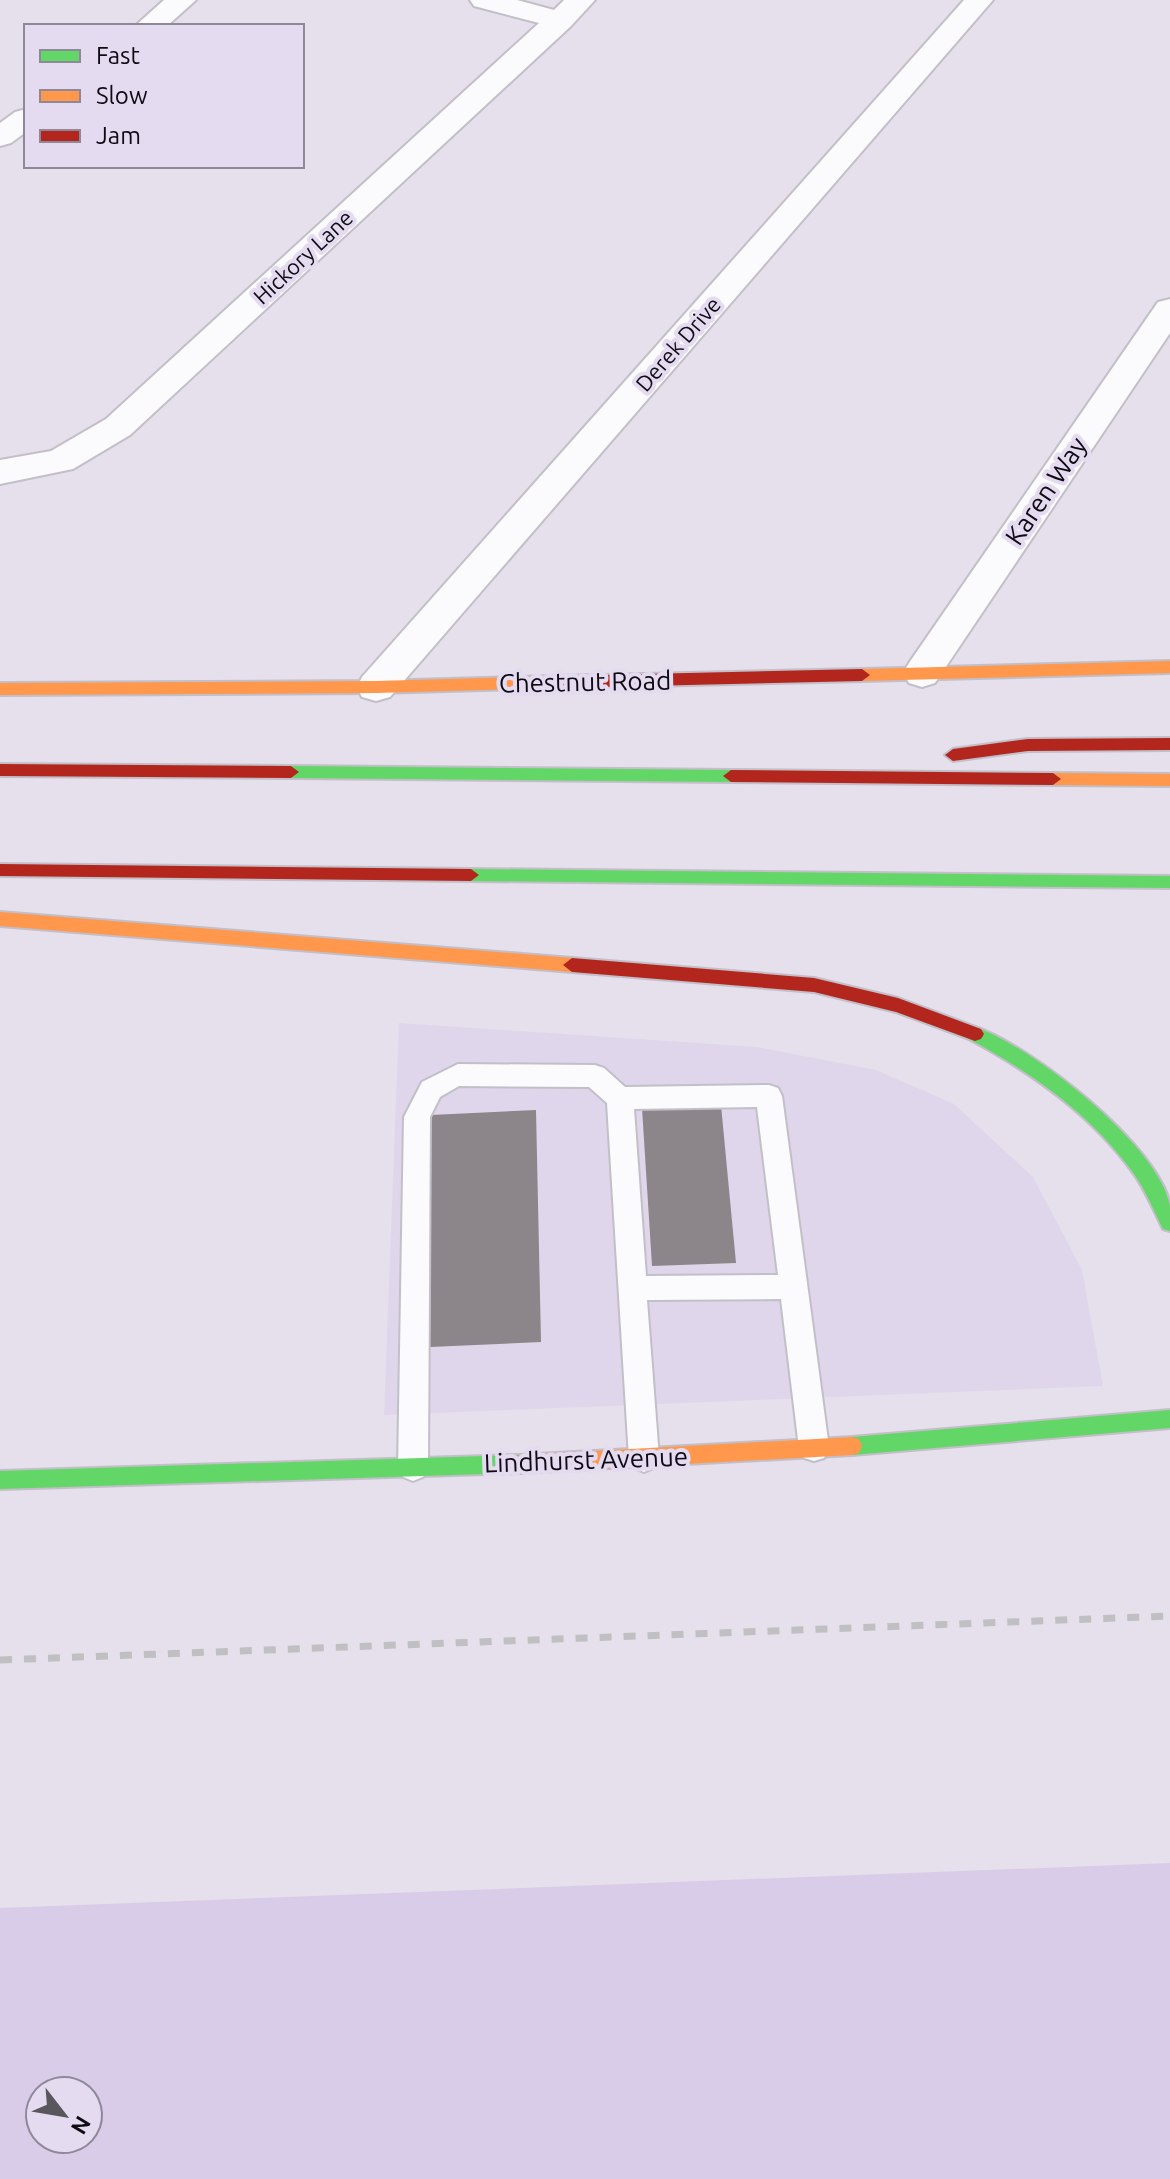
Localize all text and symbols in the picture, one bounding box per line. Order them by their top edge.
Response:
legend [24,24,304,168]
text: Fast [96,42,140,69]
text: Slow [96,82,148,109]
text: Jam [96,122,141,149]
street label: Hickory Lane [248,204,357,309]
street label: Derek Drive [630,292,725,396]
street label: Karen Way [999,431,1092,550]
street label: Chestnut Road [499,665,671,698]
street label: Lindhurst Avenue [483,1441,689,1478]
north arrow [24,2075,104,2155]
text: N [67,2112,97,2139]

